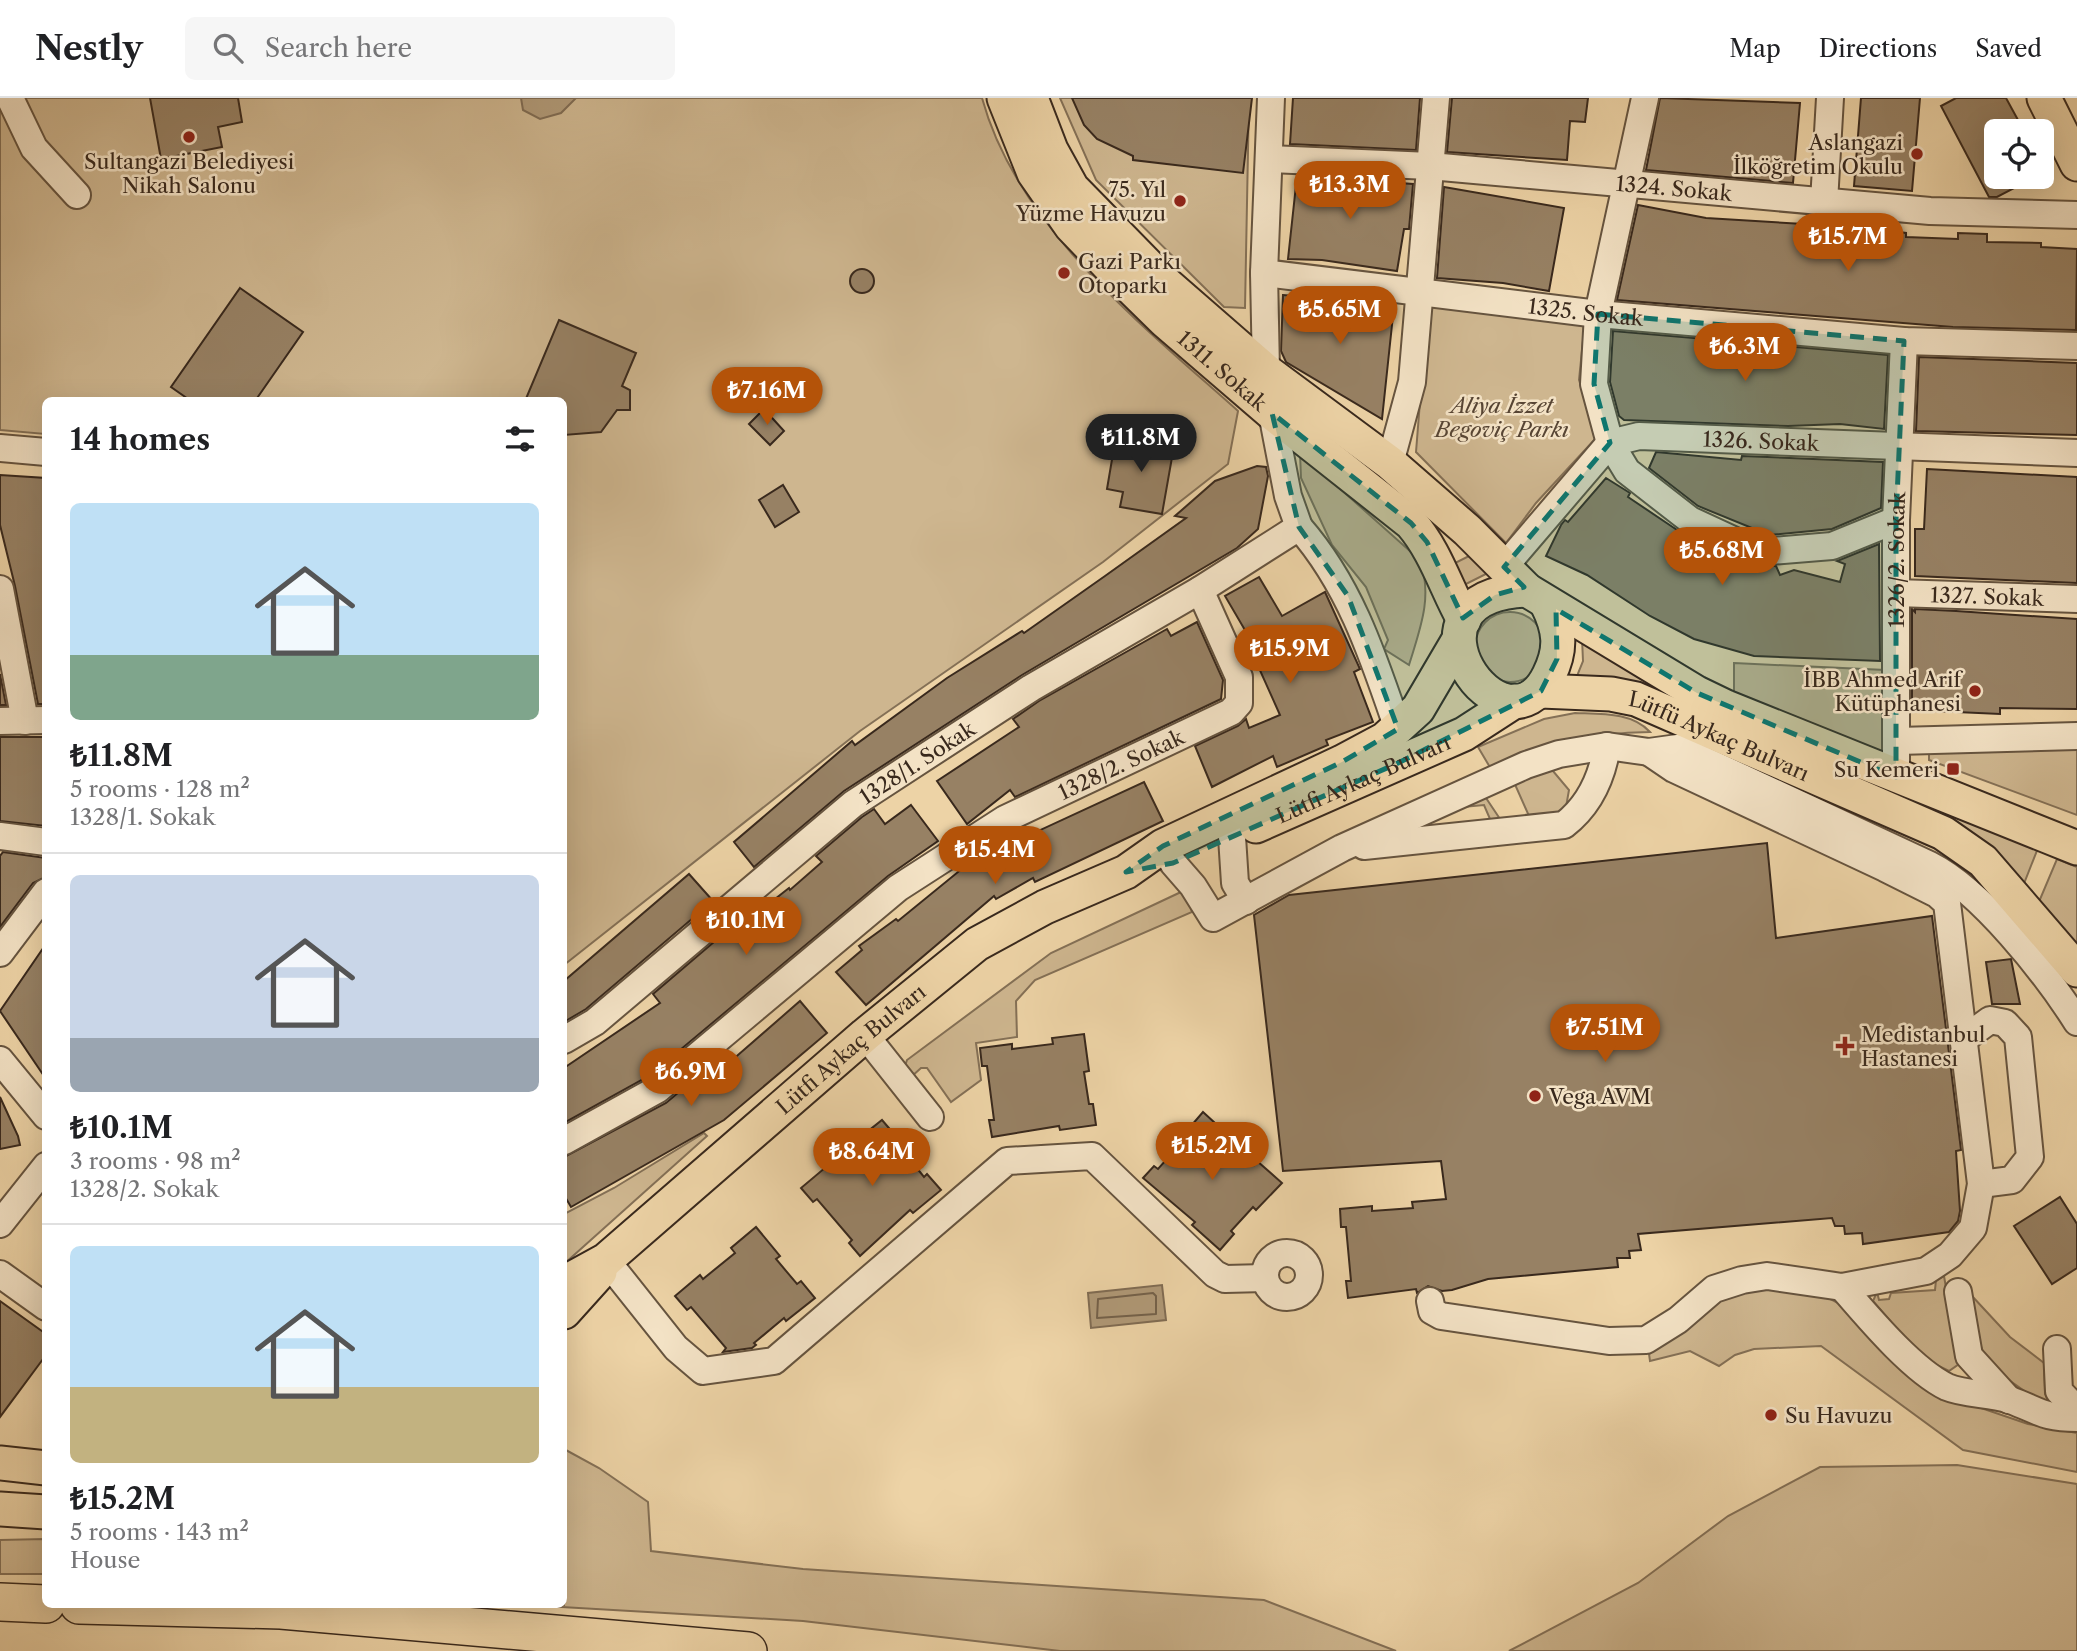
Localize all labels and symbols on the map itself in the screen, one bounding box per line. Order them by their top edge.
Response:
marker: Sultangazi Belediyesi Nikah Salonu [181,129,197,145]
place label: Aslangazi İlköğretim Okulu [1733,130,1903,179]
marker: Aslangazi İlköğretim Okulu [1909,146,1925,162]
place label: Sultangazi Belediyesi Nikah Salonu [84,149,294,198]
pin: ₺13.3M [1293,162,1407,221]
street label: 1324. Sokak [1615,170,1734,206]
place label: 75. Yıl Yüzme Havuzu [1015,177,1166,226]
marker: 75. Yıl Yüzme Havuzu [1172,193,1188,209]
pin: ₺15.7M [1791,214,1905,273]
place label: Gazi Parkı Otoparkı [1078,249,1181,298]
marker: Gazi Parkı Otoparkı [1056,265,1072,281]
pin: ₺5.65M [1283,286,1397,346]
street label: 1325. Sokak [1527,293,1645,330]
pin: ₺6.3M [1696,324,1794,383]
street label: 1311. Sokak [1173,325,1273,416]
pin: ₺7.16M [710,368,824,427]
park label: Aliya İzzet Begoviç Parkı [1433,393,1569,442]
pin: ₺11.8M [1084,414,1198,474]
street label: 1326. Sokak [1702,426,1820,456]
street label: 1326/2. Sokak [1884,491,1910,628]
pin: ₺5.68M [1665,528,1779,587]
street label: 1327. Sokak [1930,582,2045,610]
pin: ₺15.9M [1233,626,1347,685]
place label: İBB Ahmed Arif Kütüphanesi [1803,667,1963,716]
marker: İBB Ahmed Arif Kütüphanesi [1967,683,1983,699]
street label: Lütfü Aykaç Bulvarı [1627,685,1813,786]
street label: 1328/1. Sokak [855,715,980,809]
street label: 1328/2. Sokak [1054,723,1188,805]
street label: Lütfi Aykaç Bulvarı [1272,729,1454,828]
place label: Su Kemeri [1834,757,1939,782]
marker: Su Kemeri [1945,761,1961,777]
pin: ₺15.4M [938,826,1052,886]
pin: ₺10.1M [689,898,803,957]
street label: Lütfi Aykaç Bulvarı [771,979,930,1119]
pin: ₺7.51M [1548,1004,1662,1064]
place label: Medistanbul Hastanesi [1861,1022,1985,1071]
marker: Medistanbul Hastanesi [1835,1036,1855,1056]
pin: ₺6.9M [642,1048,740,1108]
place label: Vega AVM [1548,1084,1651,1109]
marker: Vega AVM [1527,1088,1543,1104]
pin: ₺15.2M [1155,1122,1269,1182]
pin: ₺8.64M [815,1128,929,1188]
place label: Su Havuzu [1785,1403,1893,1428]
marker: Su Havuzu [1763,1407,1779,1423]

